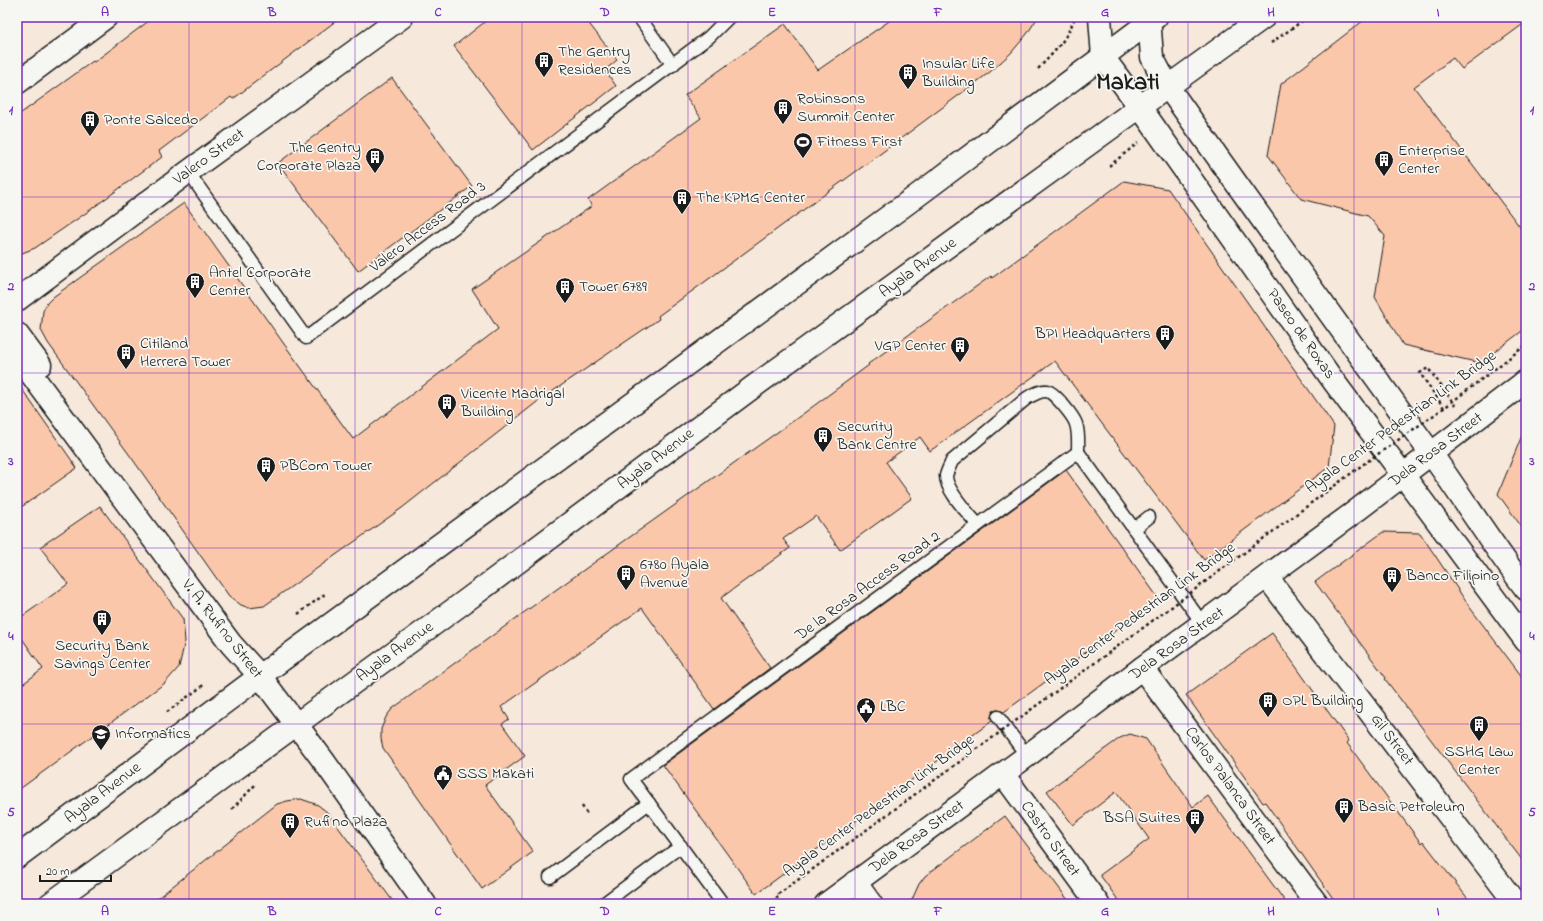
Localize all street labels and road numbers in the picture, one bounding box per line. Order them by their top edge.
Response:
street label: Valero Street [167,122,250,192]
street label: Valero Access Road 3 [364,175,491,279]
street label: Ayala Avenue [874,231,962,304]
street label: Paseo de Roxas [1261,284,1341,384]
street label: Ayala Center Pedestrian Link Bridge [1300,344,1502,500]
street label: Dela Rosa Street [1383,406,1489,494]
street label: Ayala Avenue [613,422,700,496]
street label: De la Rosa Access Road 2 [790,525,946,648]
street label: Ayala Center Pedestrian Link Bridge [1039,536,1241,692]
street label: V. A. Rufino Street [175,573,269,684]
street label: Dela Rosa Street [1124,601,1230,687]
street label: Ayala Avenue [351,615,439,688]
street label: Gil Street [1364,709,1420,772]
street label: Carlos Palanca Street [1179,722,1282,851]
street label: Ayala Center Pedestrian Link Bridge [778,728,980,884]
street label: Ayala Avenue [60,756,147,830]
street label: Dela Rosa Street [864,794,970,880]
street label: Castro Street [1014,796,1086,882]

